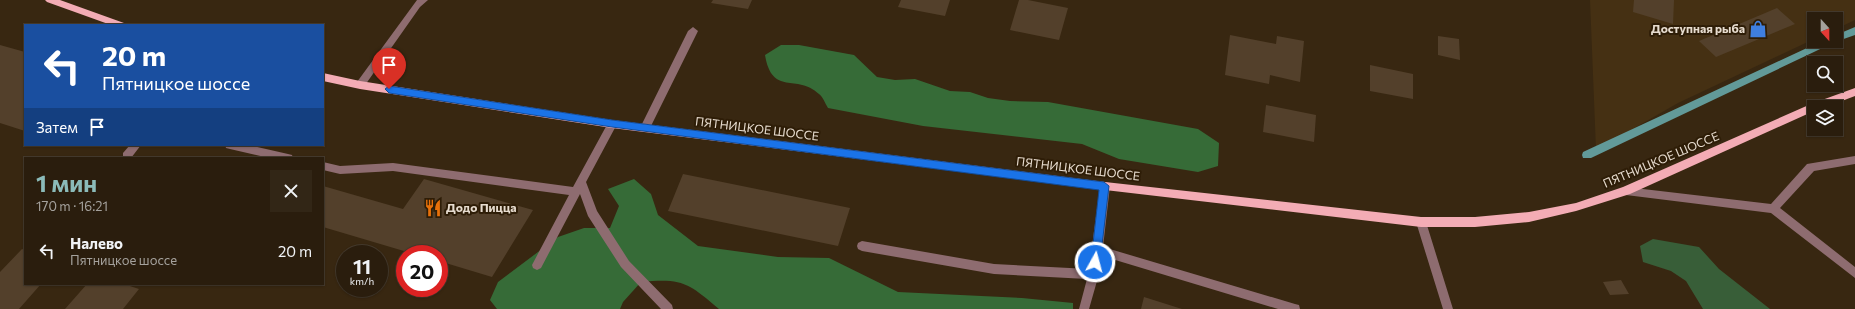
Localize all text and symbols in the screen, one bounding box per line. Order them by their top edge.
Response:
north arrow [1807,12,1843,48]
map controls [1807,12,1843,136]
shop icon: Доступная рыба [1748,19,1768,39]
place label: Доступная рыба [1651,21,1745,35]
text: 20 m [102,38,166,72]
icon: left [36,40,88,92]
pin [372,48,406,89]
icon: arrive [378,54,400,76]
button: search [1807,56,1843,92]
text: Пятницкое шоссе [102,72,250,94]
button: layers [1807,100,1843,136]
street label: ПЯТНИЦКОЕ ШОССЕ [694,113,820,143]
icon: arrive [86,116,108,138]
text: Затем [36,118,78,136]
street label: ПЯТНИЦКОЕ ШОССЕ [1600,128,1721,190]
street label: ПЯТНИЦКОЕ ШОССЕ [1015,153,1141,183]
text: 1 мин [36,168,97,197]
button: close [270,170,312,212]
text: 170 m · 16:21 [36,198,108,214]
restaurant icon: Додо Пицца [423,198,443,218]
place label: Додо Пицца [446,200,516,214]
text: Налево [70,234,123,252]
icon: left [36,240,58,262]
position arrow [1074,241,1116,283]
text: 20 m [278,242,312,260]
speed limit sign: 20 [396,245,448,297]
text: Пятницкое шоссе [70,252,177,268]
text: 11 [353,254,371,278]
text: km/h [350,275,374,287]

